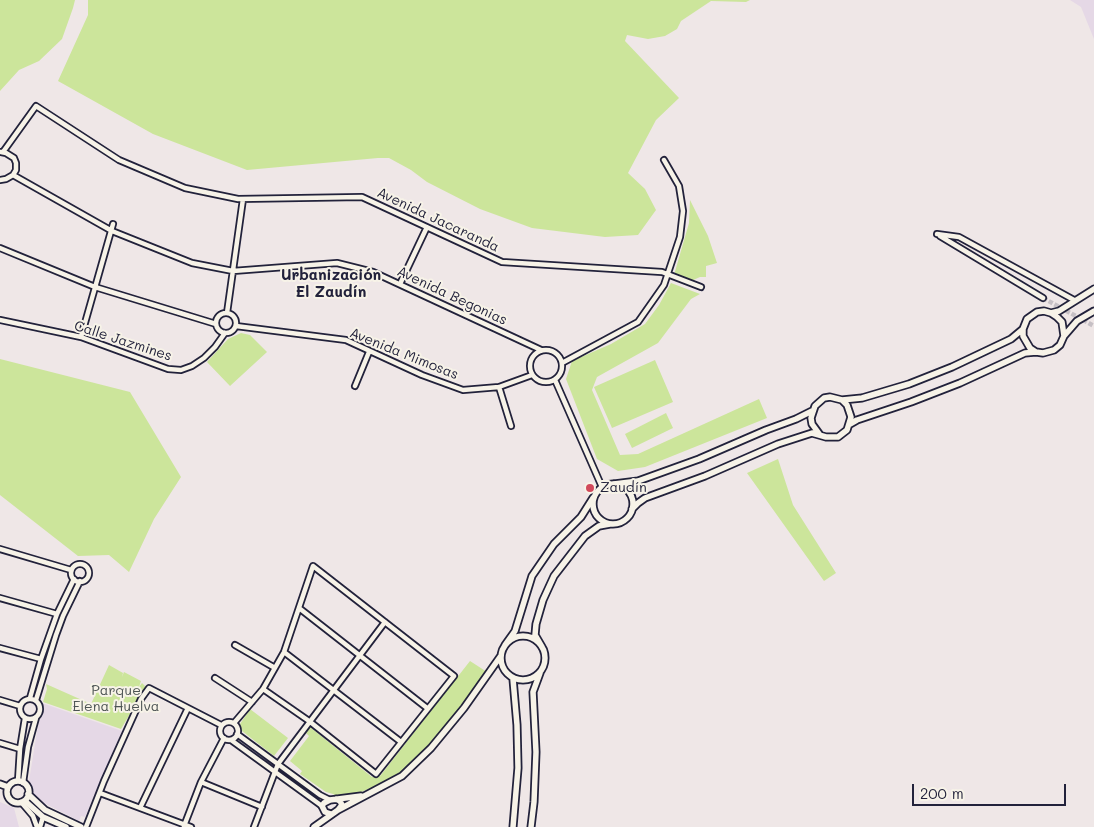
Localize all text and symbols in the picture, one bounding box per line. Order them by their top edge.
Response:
street label: Avenida Jacaranda [374,184,502,256]
street label: Avenida Begonias [394,263,510,329]
district label: Urbanización El Zaudín [281,266,381,301]
street label: Calle Jazmines [72,317,174,365]
street label: Avenida Mimosas [347,325,461,383]
place label: Zaudín [600,480,647,496]
marker: Zaudín [584,482,596,494]
park label: Parque Elena Huelva [72,683,160,716]
scale bar [914,774,1068,806]
text: 200 m [920,783,964,803]

